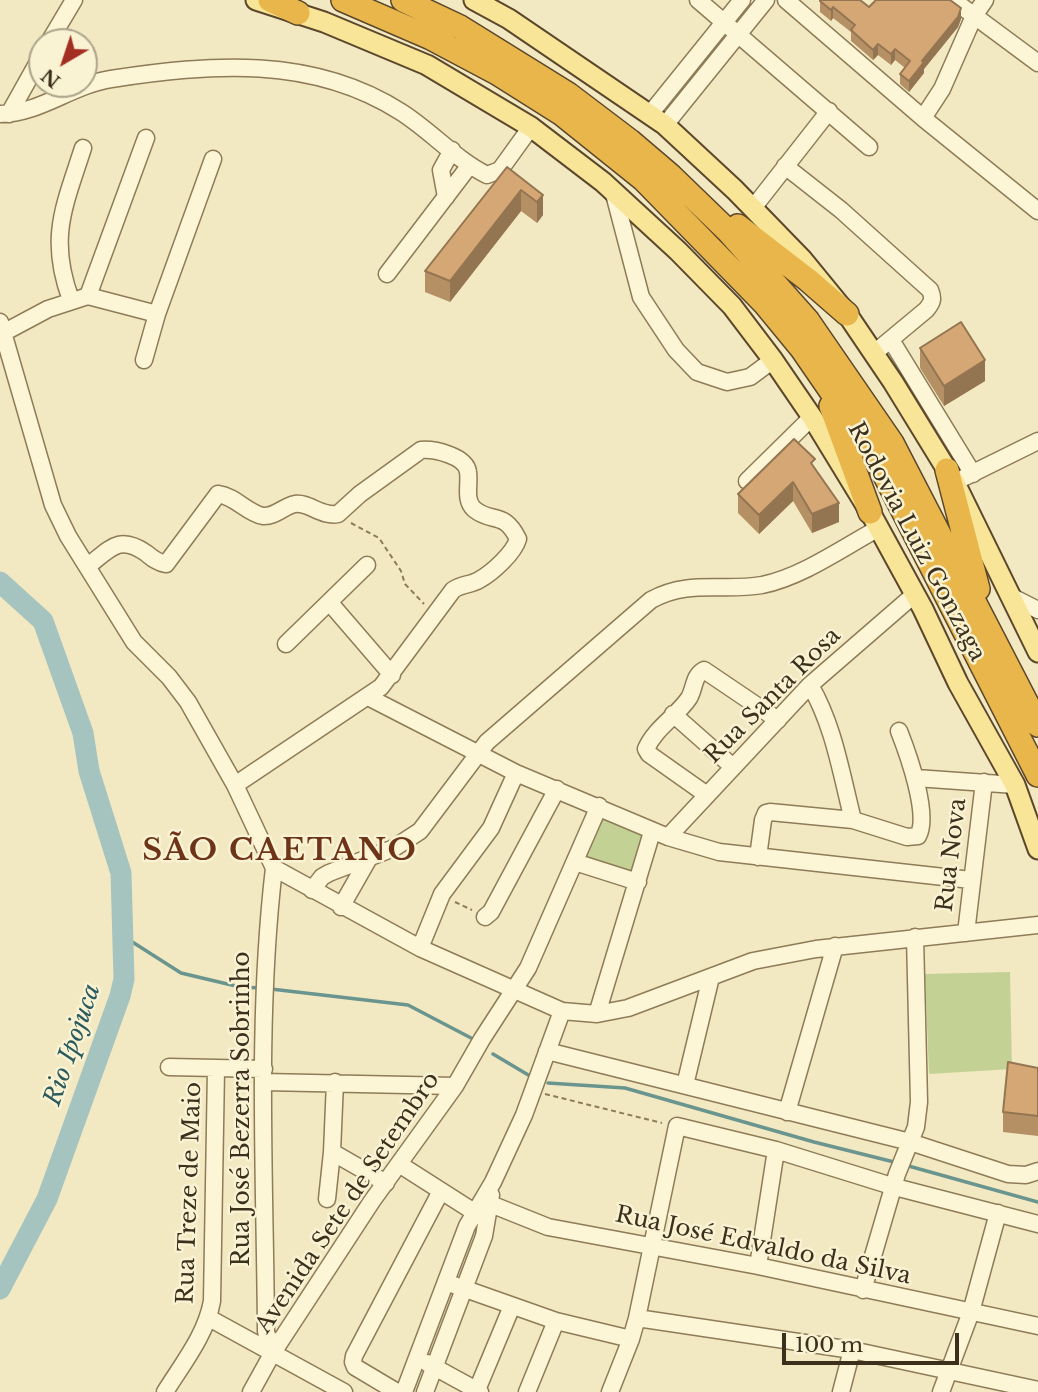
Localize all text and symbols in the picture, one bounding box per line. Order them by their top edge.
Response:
north arrow [28,28,98,98]
text: N [37,64,65,93]
street label: Rodovia Luiz Gonzaga [841,418,991,666]
street label: Rua Santa Rosa [699,622,847,770]
street label: Rua Nova [931,797,973,913]
district label: SÃO CAETANO [144,834,416,870]
street label: Rua José Bezerra Sobrinho [229,951,257,1267]
water label: Rio Ipojuca [39,980,107,1110]
street label: Avenida Sete de Setembro [250,1067,446,1339]
street label: Rua Treze de Maio [172,1081,208,1305]
street label: Rua José Edvaldo da Silva [613,1201,913,1291]
scale bar [786,1318,963,1362]
text: 100 m [795,1332,863,1358]

